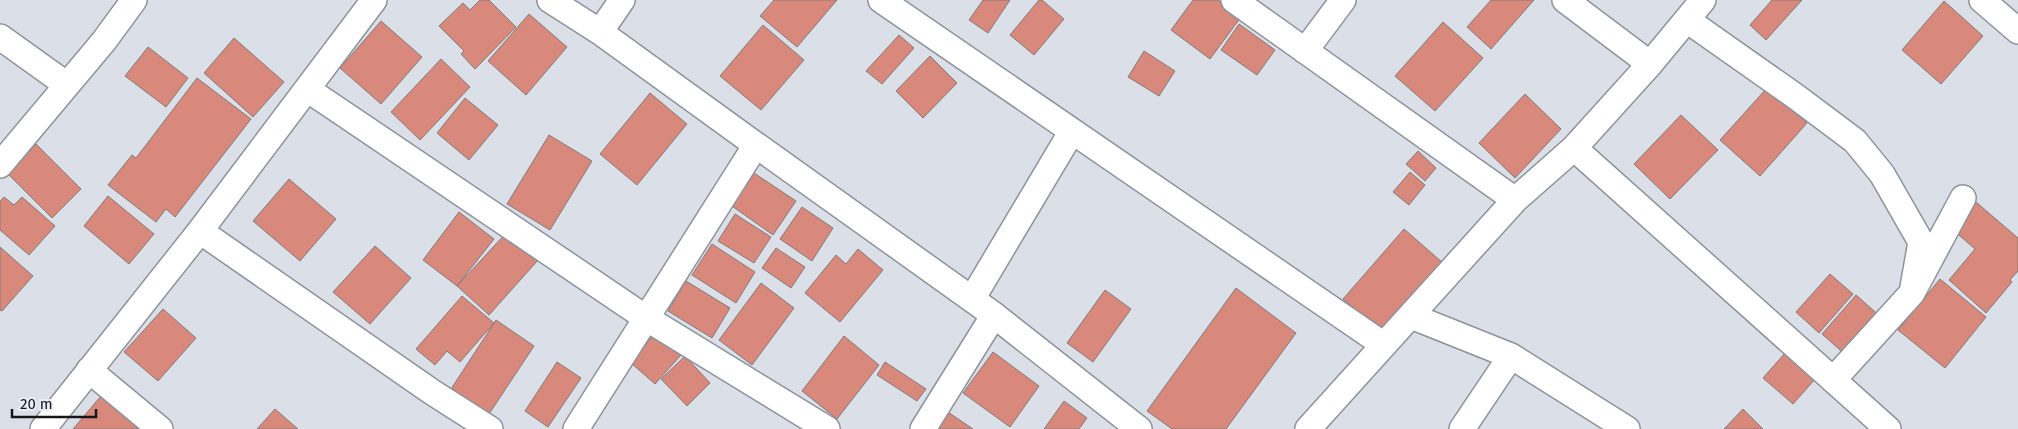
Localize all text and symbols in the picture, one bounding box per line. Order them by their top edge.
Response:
scale bar [12,386,96,418]
text: 20 m [20,395,53,413]

